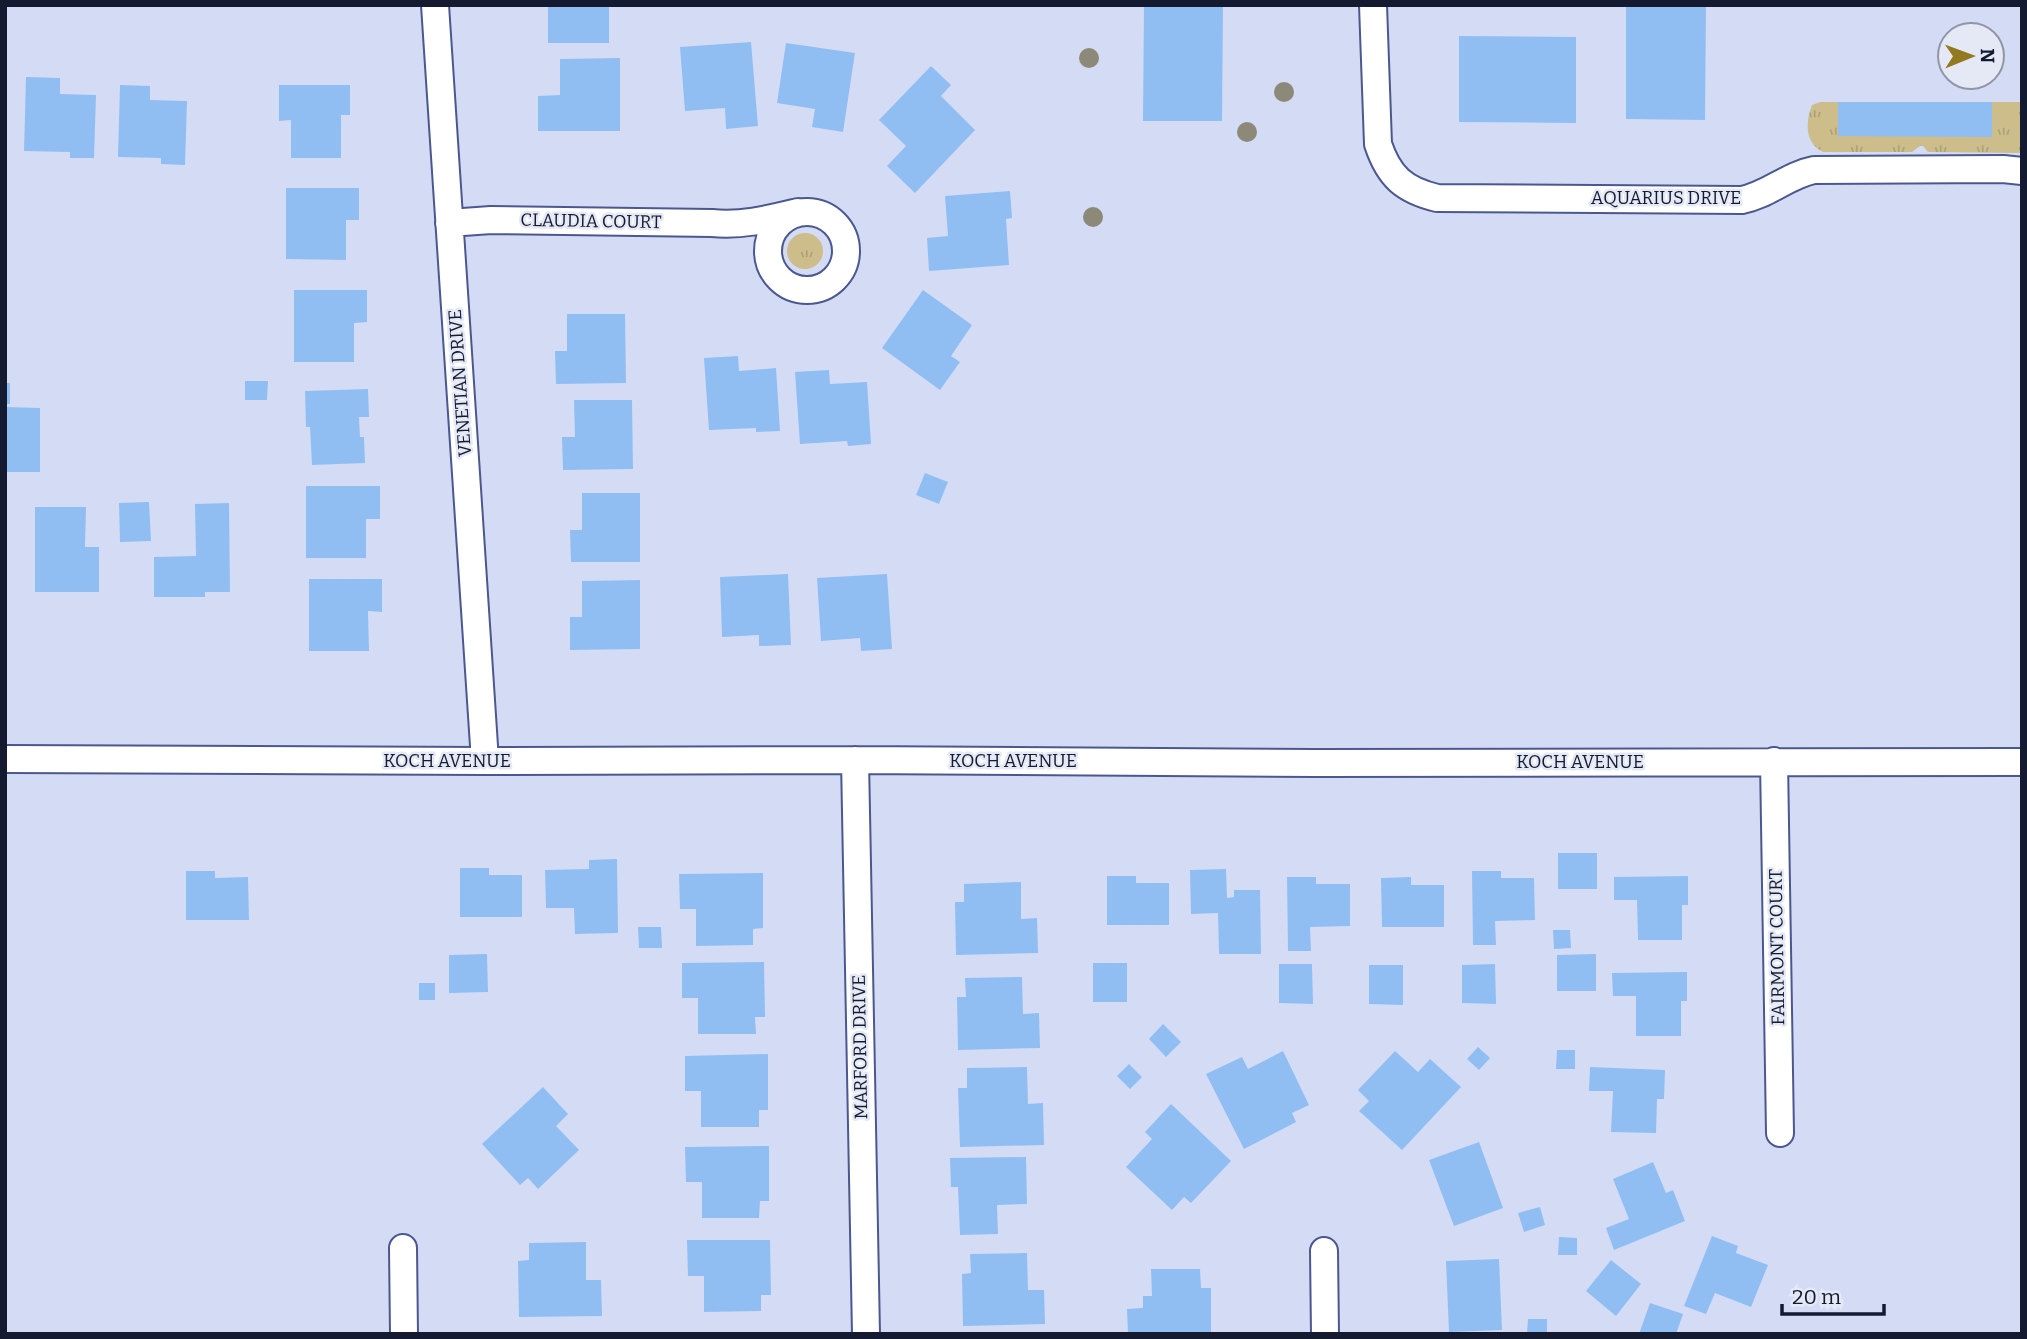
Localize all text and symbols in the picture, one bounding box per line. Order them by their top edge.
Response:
north arrow [1936,21,2006,91]
text: N [1976,48,1999,64]
street label: AQUARIUS DRIVE [1591,187,1741,209]
street label: CLAUDIA COURT [520,209,662,233]
street label: VENETIAN DRIVE [444,309,476,457]
street label: KOCH AVENUE [383,750,511,772]
street label: KOCH AVENUE [949,750,1077,772]
street label: KOCH AVENUE [1516,751,1644,773]
street label: FAIRMONT COURT [1765,868,1789,1025]
street label: MARFORD DRIVE [848,974,872,1120]
scale bar [1782,1272,1884,1316]
text: 20 m [1792,1284,1841,1310]

